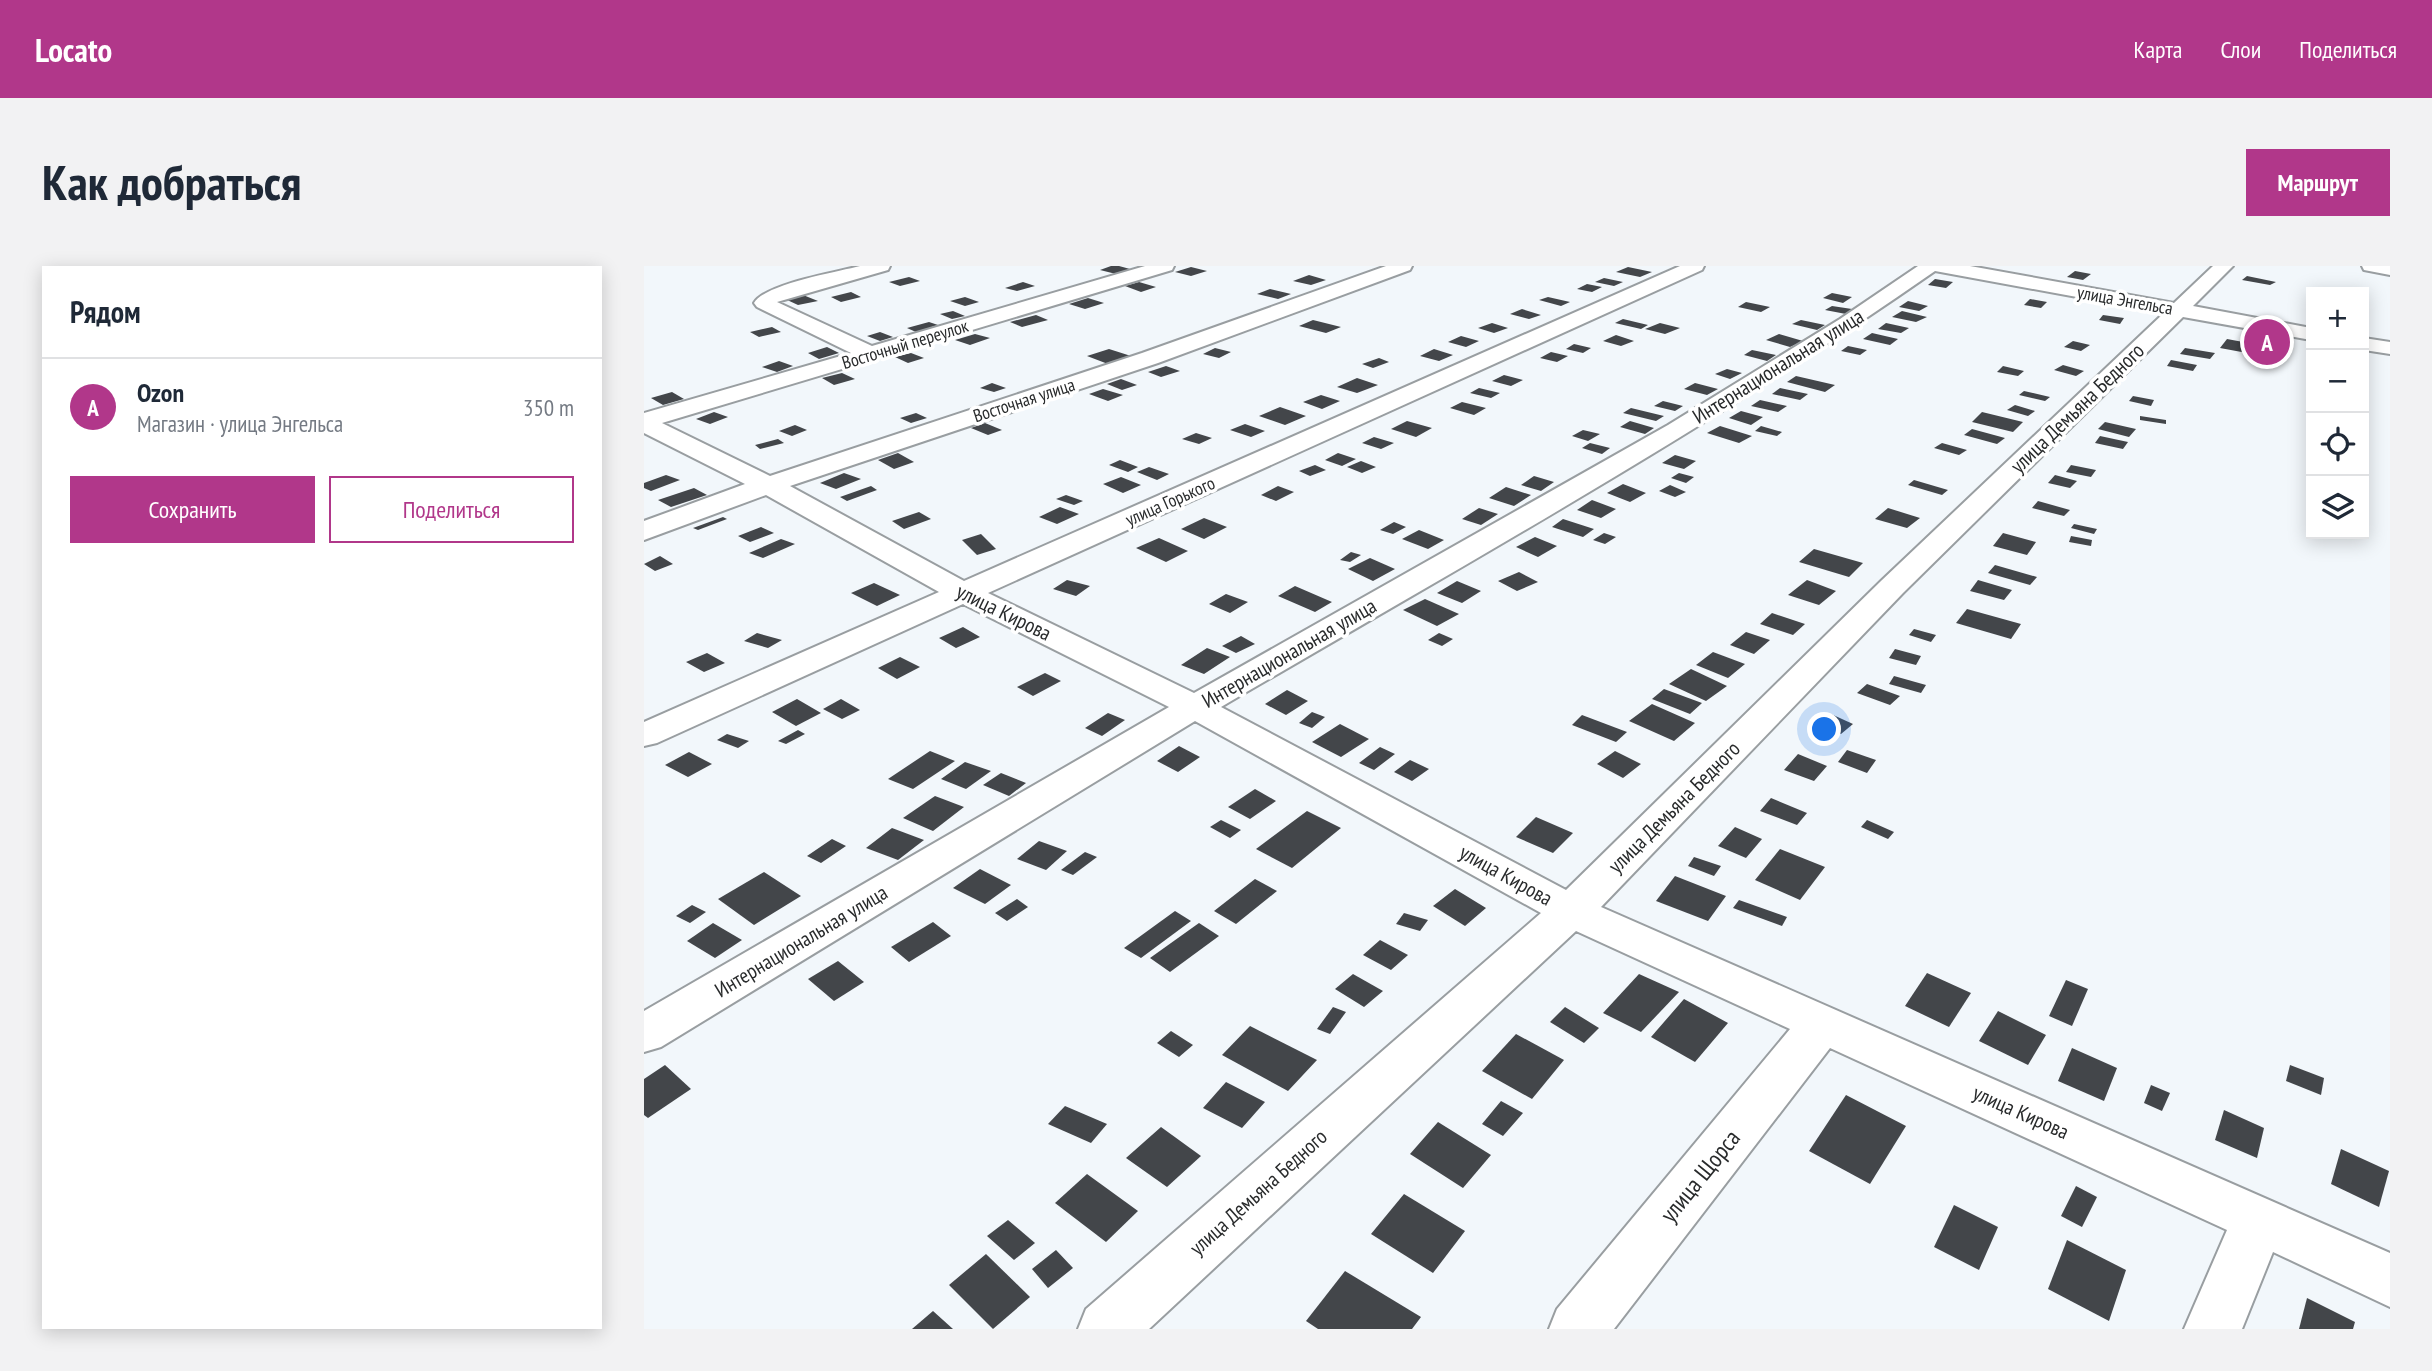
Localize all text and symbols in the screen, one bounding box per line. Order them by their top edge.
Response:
text: Locato [35,28,112,71]
text: Карта [2134,34,2182,65]
text: Слои [2220,34,2261,65]
text: Поделиться [2299,34,2397,65]
button: Маршрут [2246,149,2390,216]
text: Как добраться [42,150,301,214]
street label: улица Энгельса [2075,280,2175,320]
map controls [2306,287,2369,539]
button: + [2306,287,2369,350]
text: Рядом [70,292,141,331]
street label: Интернациональная улица [1687,302,1869,430]
street label: Восточный переулок [839,314,971,374]
pin: A [2244,316,2290,368]
street label: улица Демьяна Бедного [2004,337,2150,479]
button: − [2306,350,2369,413]
street label: Восточная улица [970,373,1078,427]
text: Ozon [137,376,184,409]
text: A [87,393,99,422]
text: 350 m [523,393,574,422]
text: Магазин · улица Энгельса [137,409,343,438]
button: locate [2306,413,2369,476]
street label: улица Горького [1122,471,1218,531]
button: Сохранить [70,476,315,543]
button: Поделиться [329,476,574,543]
button: layers [2306,476,2369,539]
street label: улица Кирова [952,577,1056,647]
street label: Интернациональная улица [1197,592,1381,714]
your location [1807,712,1841,746]
street label: улица Демьяна Бедного [1602,735,1746,879]
street label: улица Кирова [1455,838,1557,912]
street label: Интернациональная улица [710,879,892,1003]
street label: улица Кирова [1969,1079,2073,1145]
street label: улица Демьяна Бедного [1184,1123,1332,1261]
street label: улица Щорса [1653,1123,1747,1229]

